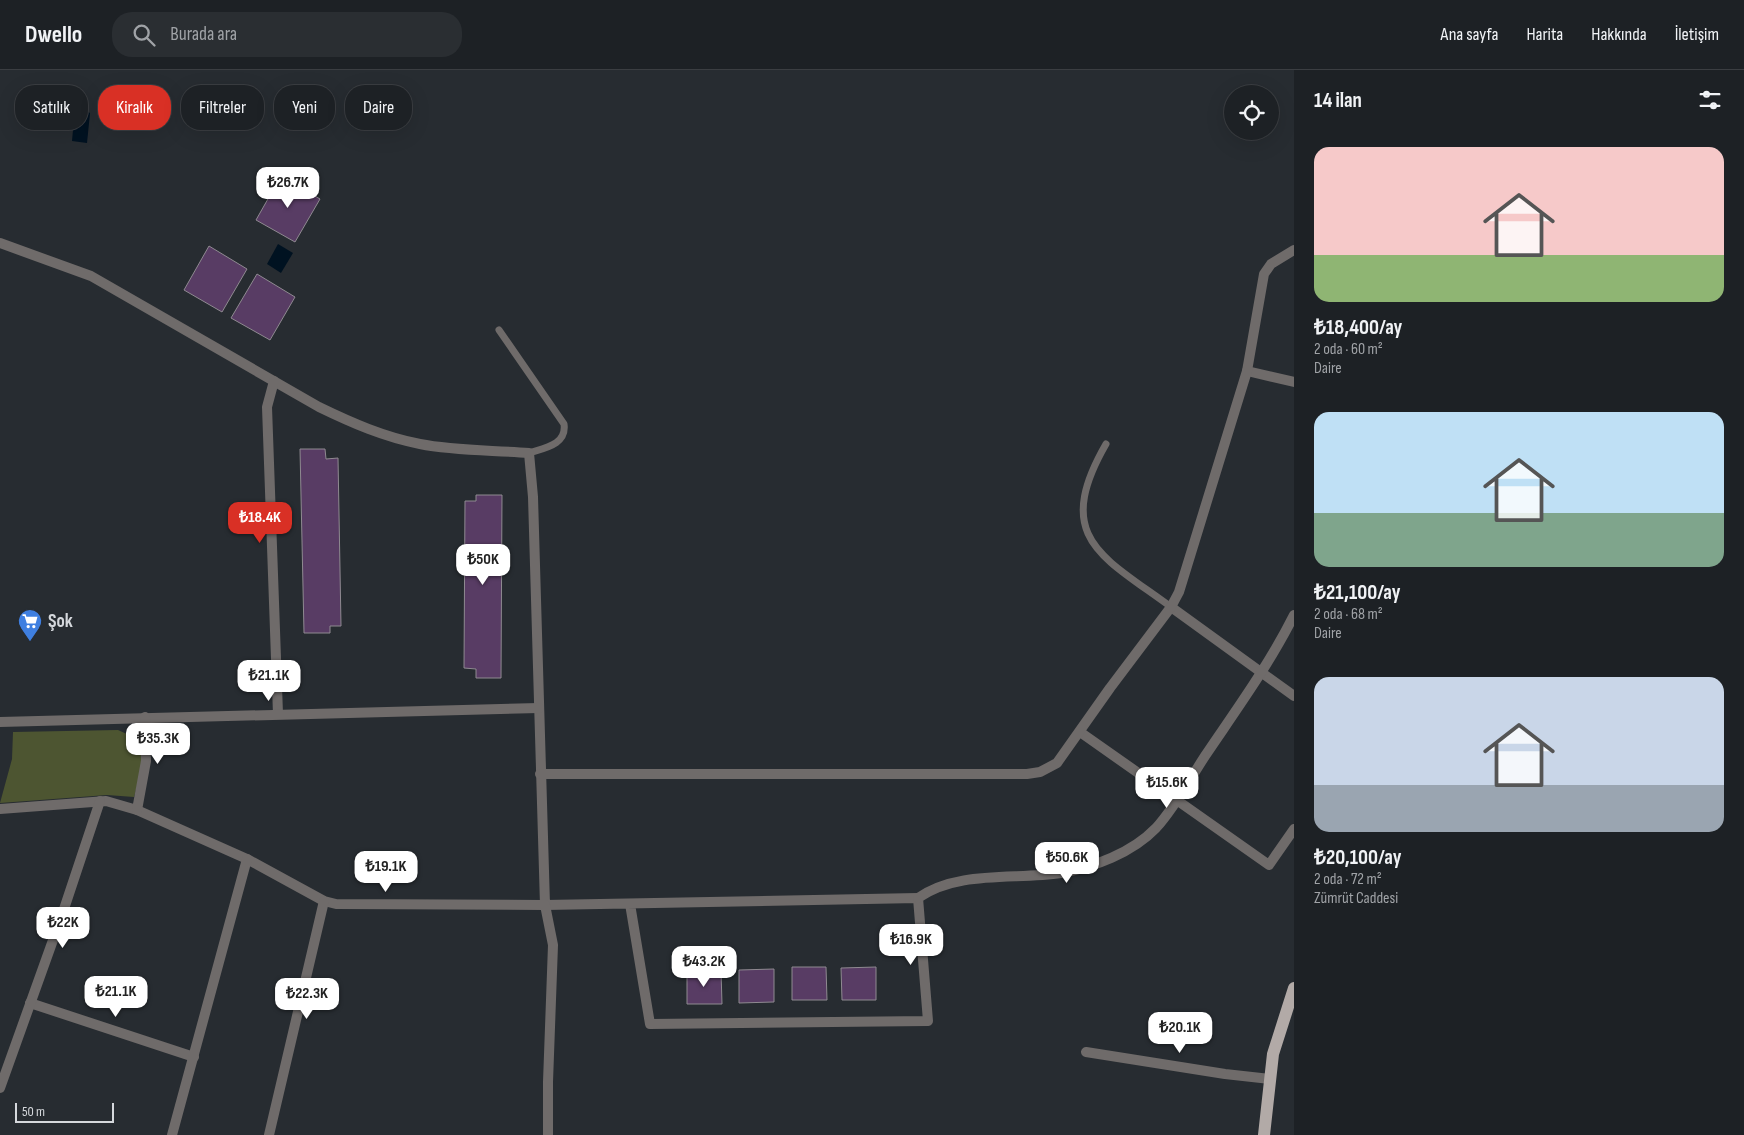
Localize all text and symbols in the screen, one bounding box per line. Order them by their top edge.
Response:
search box [112,12,462,57]
text: Dwello [25,20,82,49]
icon: search [130,21,158,49]
text: Burada ara [170,23,237,46]
text: Ana sayfa [1441,24,1498,45]
text: Harita [1526,24,1563,45]
text: Hakkında [1591,24,1647,45]
text: İletişim [1675,24,1719,45]
chip: Satılık [15,85,88,130]
chip: Kiralık [98,85,171,130]
chip: Filtreler [181,85,264,130]
chip: Yeni [274,85,335,130]
chip: Daire [345,85,412,130]
map controls [1224,85,1279,140]
button: locate [1224,85,1279,140]
icon: filters [1696,86,1724,114]
text: 14 ilan [1314,88,1362,113]
pin: ₺26.7K [247,166,329,209]
text: ₺26.7K [267,173,309,192]
icon: home [1474,180,1564,270]
text: ₺18,400/ay [1314,315,1402,340]
text: 2 oda · 60 m² [1314,340,1383,359]
text: Daire [1314,359,1342,378]
icon: home [1474,445,1564,535]
pin: ₺18.4K [219,502,301,544]
text: ₺18.4K [239,508,281,527]
pin: ₺50K [453,544,513,586]
text: ₺50K [467,550,499,569]
text: ₺21,100/ay [1314,580,1401,605]
text: 2 oda · 68 m² [1314,605,1383,624]
supermarket icon: Şok [17,608,43,642]
place label: Şok [48,610,73,633]
text: Daire [1314,624,1342,643]
pin: ₺21.1K [228,660,310,702]
text: ₺21.1K [249,666,289,685]
icon: home [1474,710,1564,800]
pin: ₺35.3K [117,722,199,765]
text: ₺35.3K [137,729,179,748]
pin: ₺15.6K [1126,766,1208,809]
text: ₺15.6K [1146,773,1188,792]
pin: ₺50.6K [1026,842,1108,884]
text: ₺20,100/ay [1314,845,1401,870]
text: ₺50.6K [1046,848,1088,867]
pin: ₺19.1K [345,850,427,893]
text: ₺19.1K [366,857,406,876]
text: 2 oda · 72 m² [1314,870,1382,889]
text: Zümrüt Caddesi [1314,889,1398,908]
pin: ₺22K [33,906,93,949]
text: ₺22K [47,913,79,932]
pin: ₺16.9K [870,924,952,966]
text: ₺16.9K [890,930,932,949]
pin: ₺43.2K [663,946,745,988]
text: ₺43.2K [683,952,725,971]
pin: ₺21.1K [75,976,157,1018]
pin: ₺22.3K [266,978,348,1020]
text: ₺21.1K [96,982,136,1001]
text: ₺22.3K [286,984,328,1003]
pin: ₺20.1K [1139,1012,1221,1054]
text: ₺20.1K [1159,1018,1201,1037]
scale bar [15,1100,114,1123]
text: 50 m [22,1103,45,1120]

